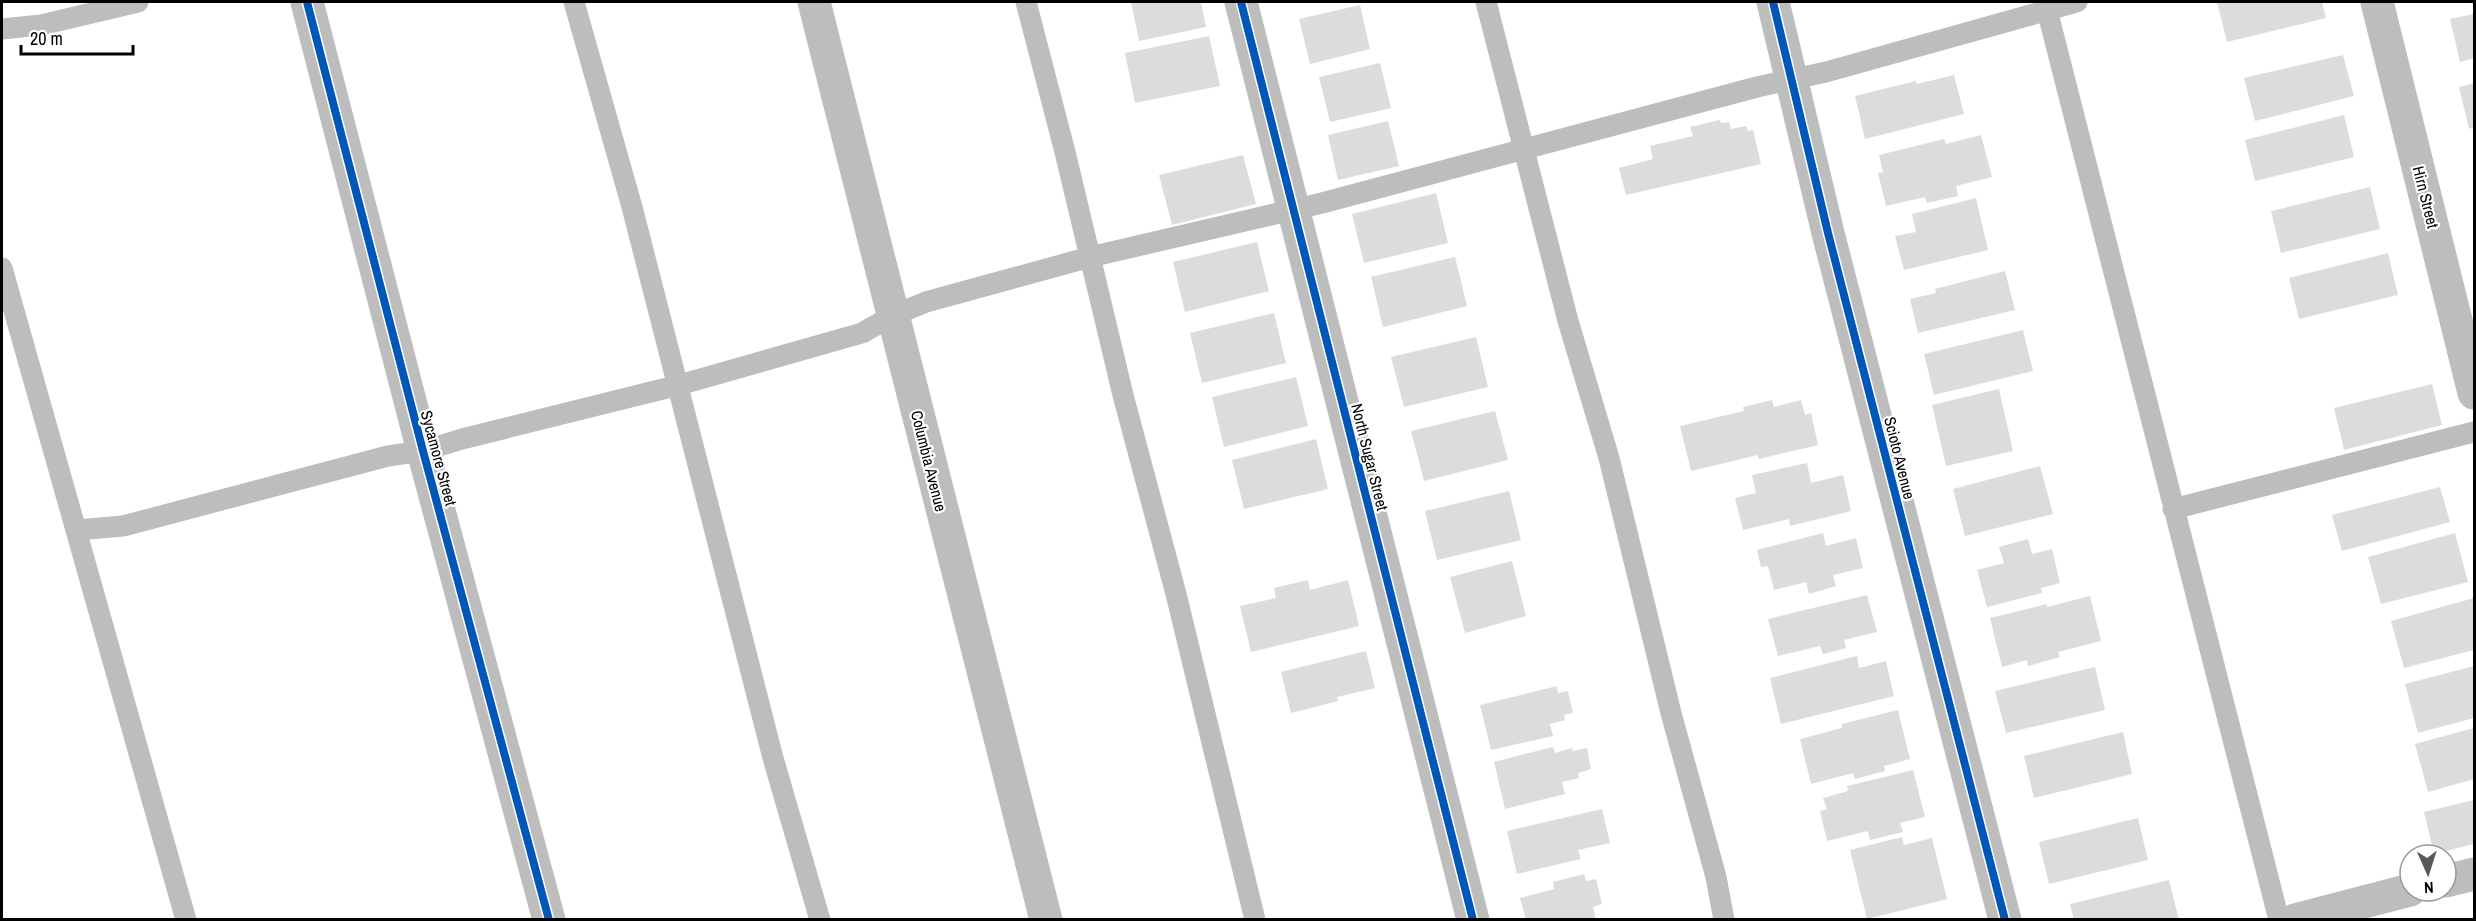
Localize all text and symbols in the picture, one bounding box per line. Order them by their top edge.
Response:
scale bar [21,18,134,56]
text: 20 m [30,26,63,51]
street label: Hirn Street [2408,164,2444,231]
street label: North Sugar Street [1346,401,1394,513]
street label: Sycamore Street [416,408,462,508]
street label: Columbia Avenue [906,408,952,514]
street label: Scioto Avenue [1879,414,1921,502]
north arrow [2398,843,2458,903]
text: N [2423,877,2434,899]

